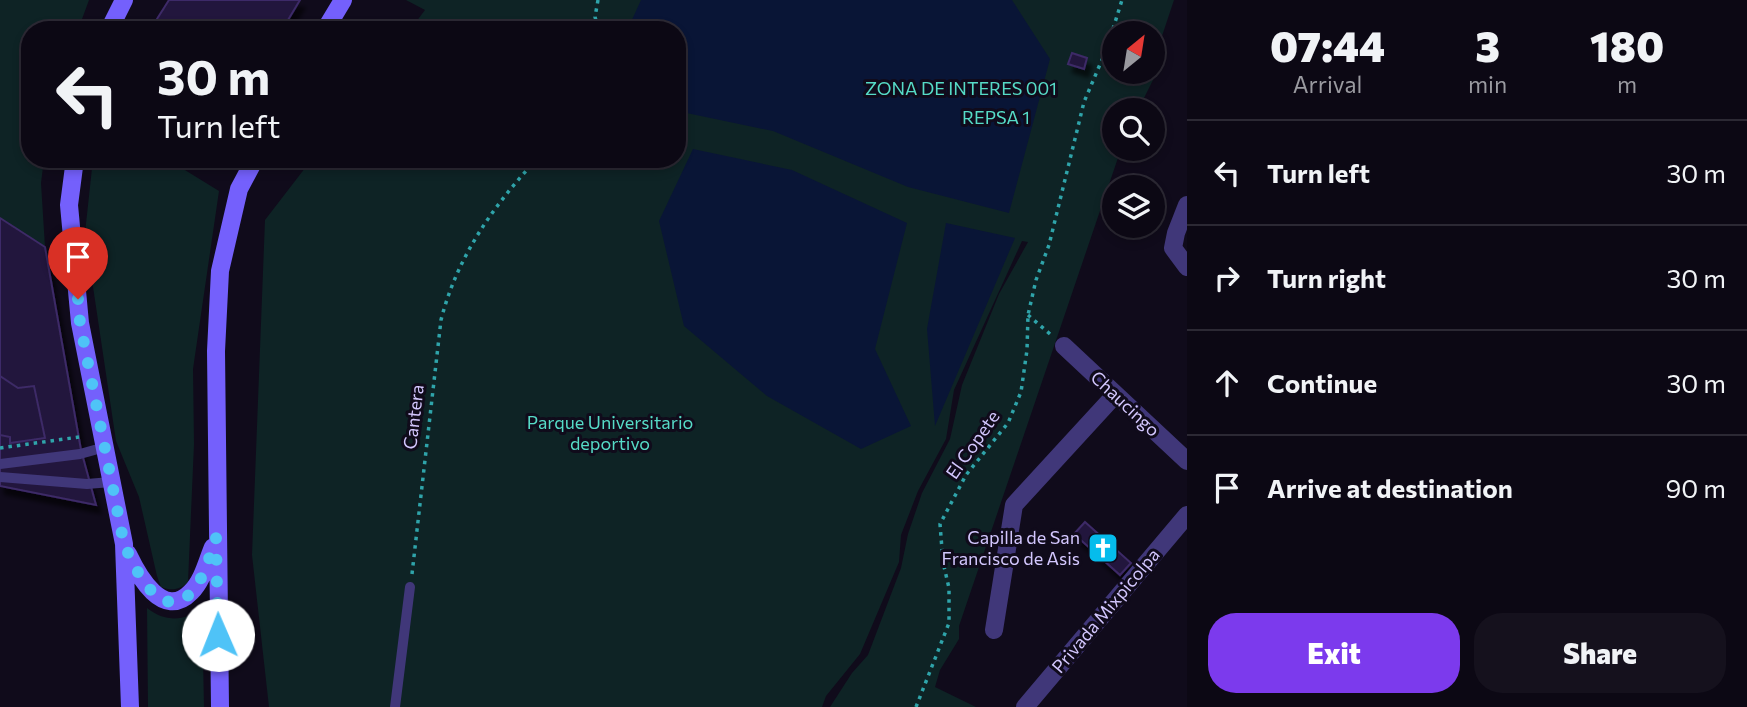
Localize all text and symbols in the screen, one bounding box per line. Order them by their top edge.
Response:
text: 07:44 [1270,19,1385,71]
text: 3 [1475,19,1500,71]
text: 180 [1590,19,1664,71]
north arrow [1102,21,1166,84]
map controls [1102,21,1165,238]
text: 30 m [157,45,270,105]
icon: left [42,49,133,140]
text: Arrival [1293,70,1362,98]
text: min [1468,70,1507,98]
text: m [1617,70,1637,98]
park label: ZONA DE INTERES 001 [865,77,1057,99]
button: search [1102,98,1165,161]
text: Turn left [157,105,281,145]
park label: REPSA 1 [962,106,1030,128]
icon: left [1208,154,1246,192]
text: Turn left [1267,157,1370,188]
text: 30 m [1667,157,1726,188]
button: layers [1102,175,1165,238]
pin [48,227,108,299]
icon: arrive [59,238,97,276]
icon: right [1208,259,1246,297]
text: Turn right [1267,262,1386,293]
text: 30 m [1667,262,1726,293]
icon: ahead [1208,364,1246,402]
street label: Chaucingo [1087,366,1165,441]
text: Continue [1267,367,1377,398]
text: 30 m [1667,367,1726,398]
street label: Cantera [398,383,428,451]
street label: El Copete [941,406,1004,483]
park label: Parque Universitario deportivo [527,411,693,454]
icon: arrive [1208,469,1246,507]
text: Arrive at destination [1267,472,1513,503]
text: 90 m [1666,472,1726,503]
place label: Capilla de San Francisco de Asis [942,526,1080,569]
church icon: Capilla de San Francisco de Asis [1086,531,1120,565]
street label: Privada Mixpicolpa [1047,544,1164,677]
position arrow [181,598,255,672]
button: Exit [1208,613,1460,693]
button: Share [1474,613,1726,693]

